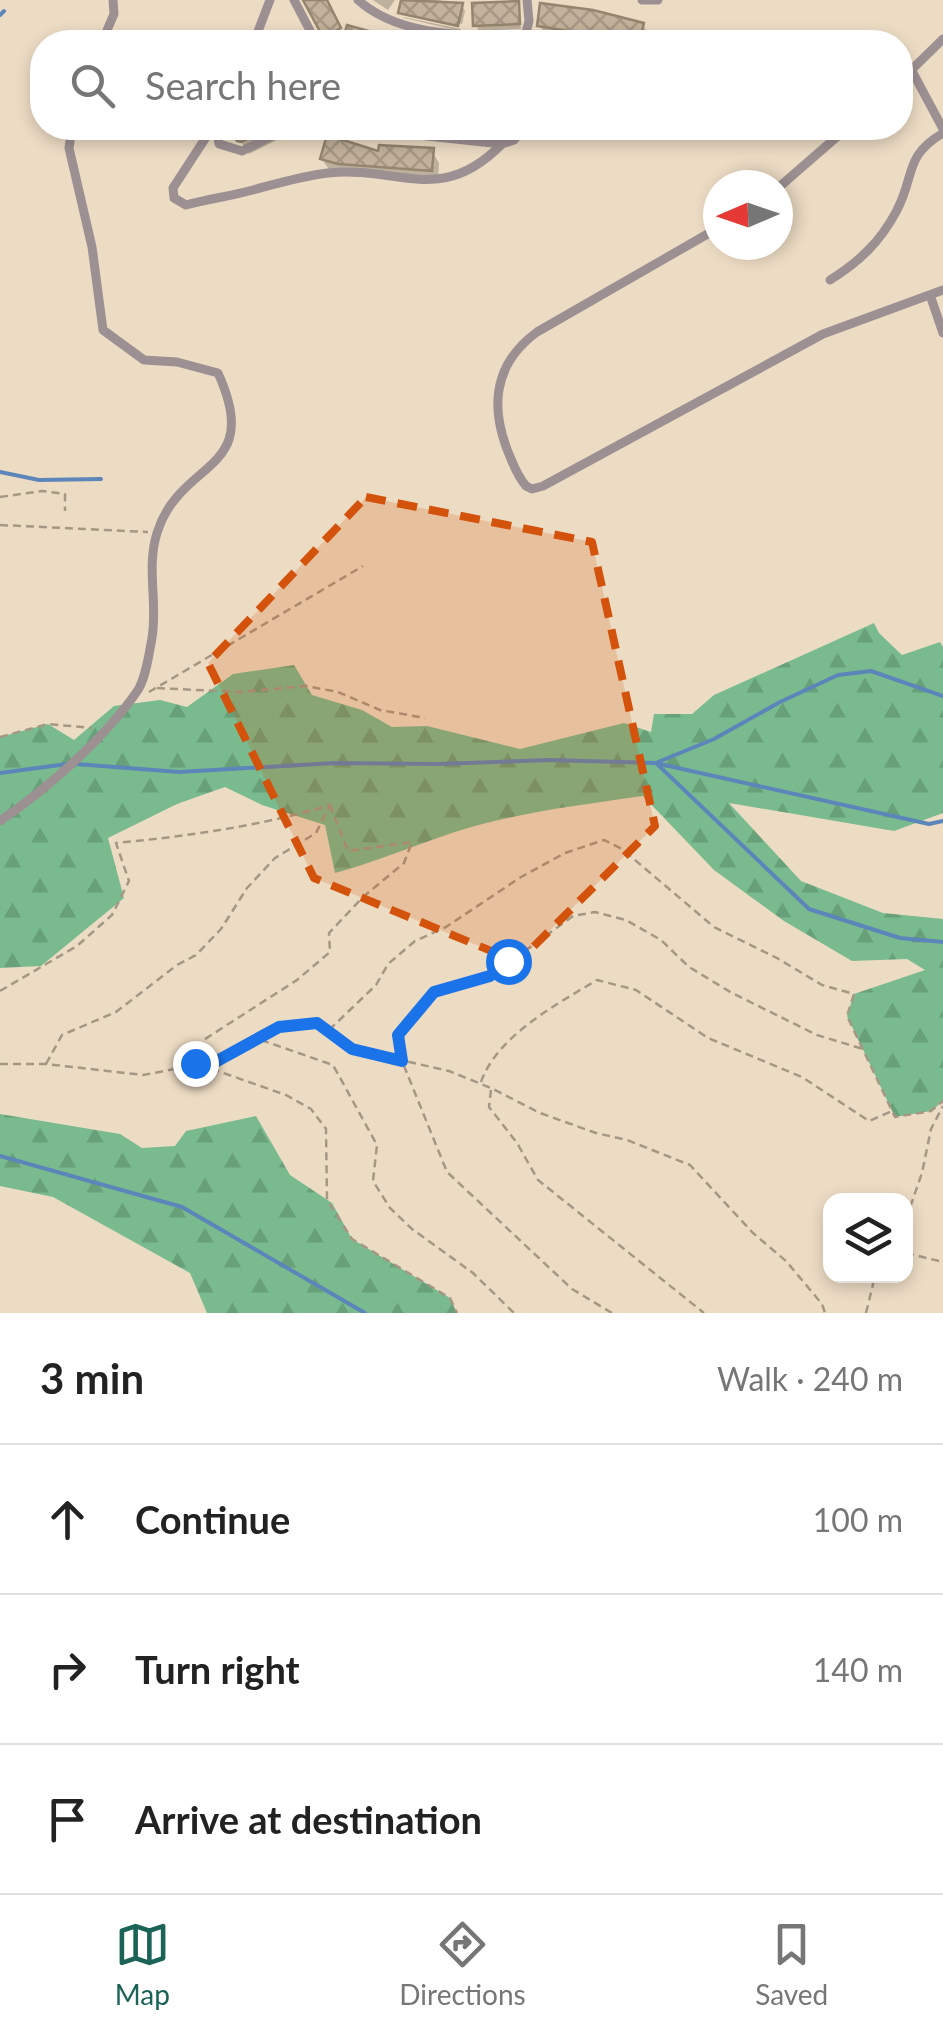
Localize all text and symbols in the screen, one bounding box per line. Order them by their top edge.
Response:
search box [30,30,913,140]
icon: search [65,58,120,113]
text: Search here [145,62,341,108]
north arrow [703,170,793,260]
route start [486,939,532,985]
route end [173,1041,219,1087]
map controls [823,1193,913,1283]
button: layers [823,1193,913,1283]
text: 3 min [40,1353,144,1403]
text: Walk · 240 m [717,1359,903,1398]
icon: ahead [40,1492,95,1547]
text: Continue [135,1496,290,1542]
text: 100 m [813,1500,903,1539]
icon: right [40,1642,95,1697]
text: Turn right [135,1646,300,1692]
text: 140 m [813,1650,903,1689]
icon: arrive [40,1792,95,1847]
text: Arrive at destination [135,1796,482,1842]
tab: Map [115,1917,170,2011]
tab: Directions [399,1917,526,2011]
tab: Saved [755,1917,828,2011]

